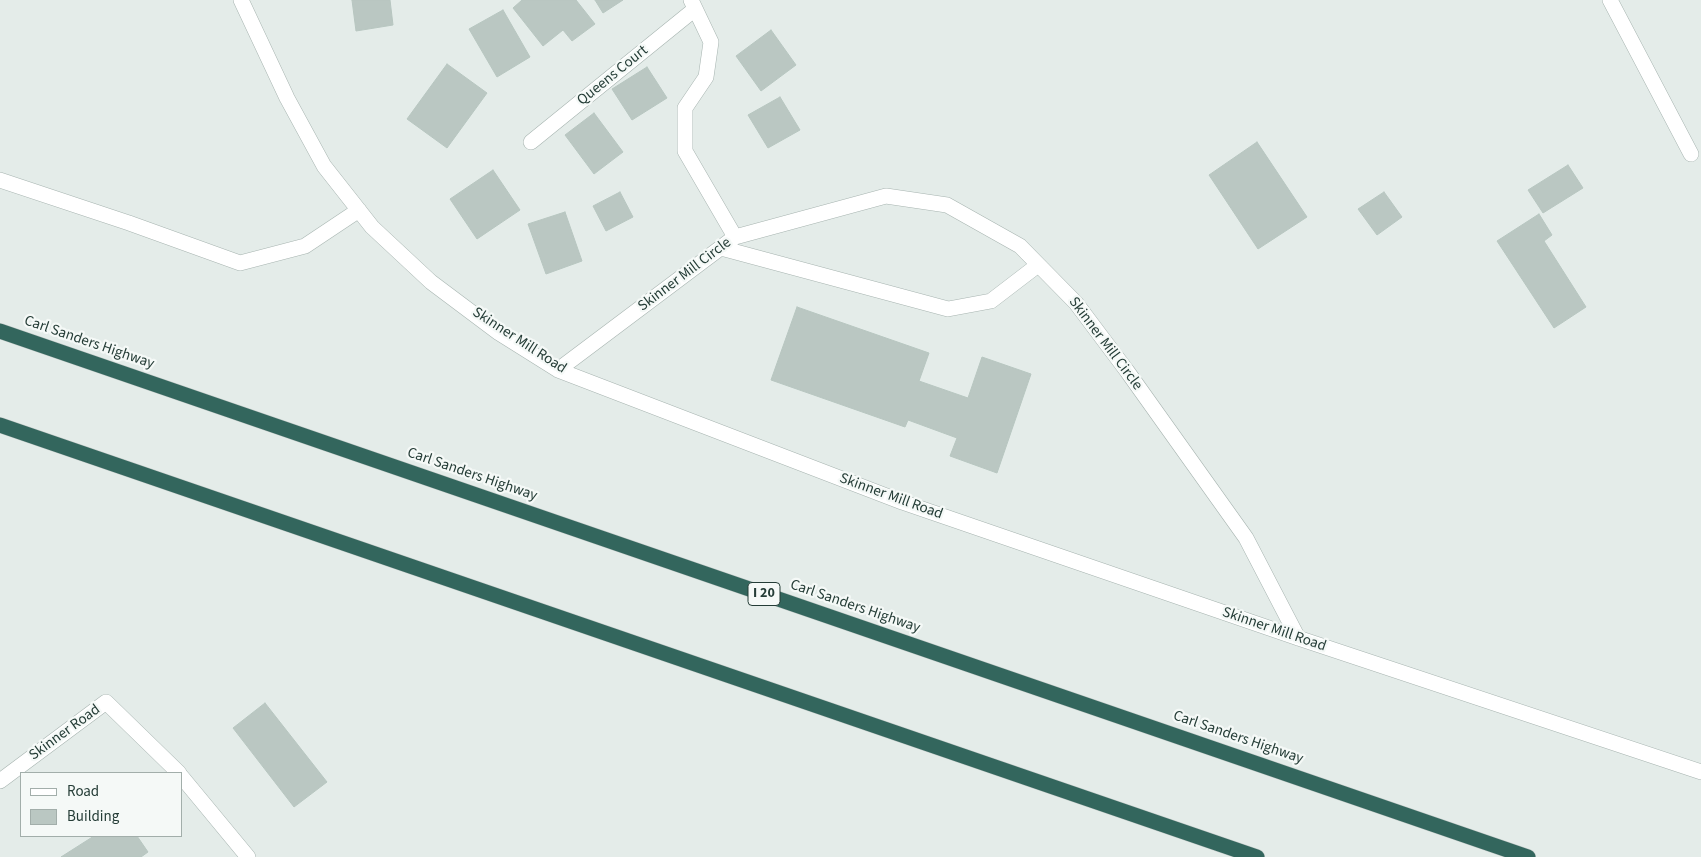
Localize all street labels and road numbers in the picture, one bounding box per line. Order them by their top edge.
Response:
street label: Queens Court [574,42,652,110]
street label: Skinner Mill Circle [635,234,735,316]
street label: Skinner Mill Circle [1064,294,1146,394]
street label: Skinner Mill Road [469,304,569,378]
street label: Carl Sanders Highway [22,312,156,374]
street label: Carl Sanders Highway [405,444,539,506]
street label: Skinner Mill Road [837,470,945,524]
street label: Carl Sanders Highway [788,576,922,638]
road number: I 20 [748,582,780,606]
street label: Skinner Mill Road [1220,604,1328,656]
street label: Skinner Road [26,701,104,765]
street label: Carl Sanders Highway [1171,707,1305,769]

